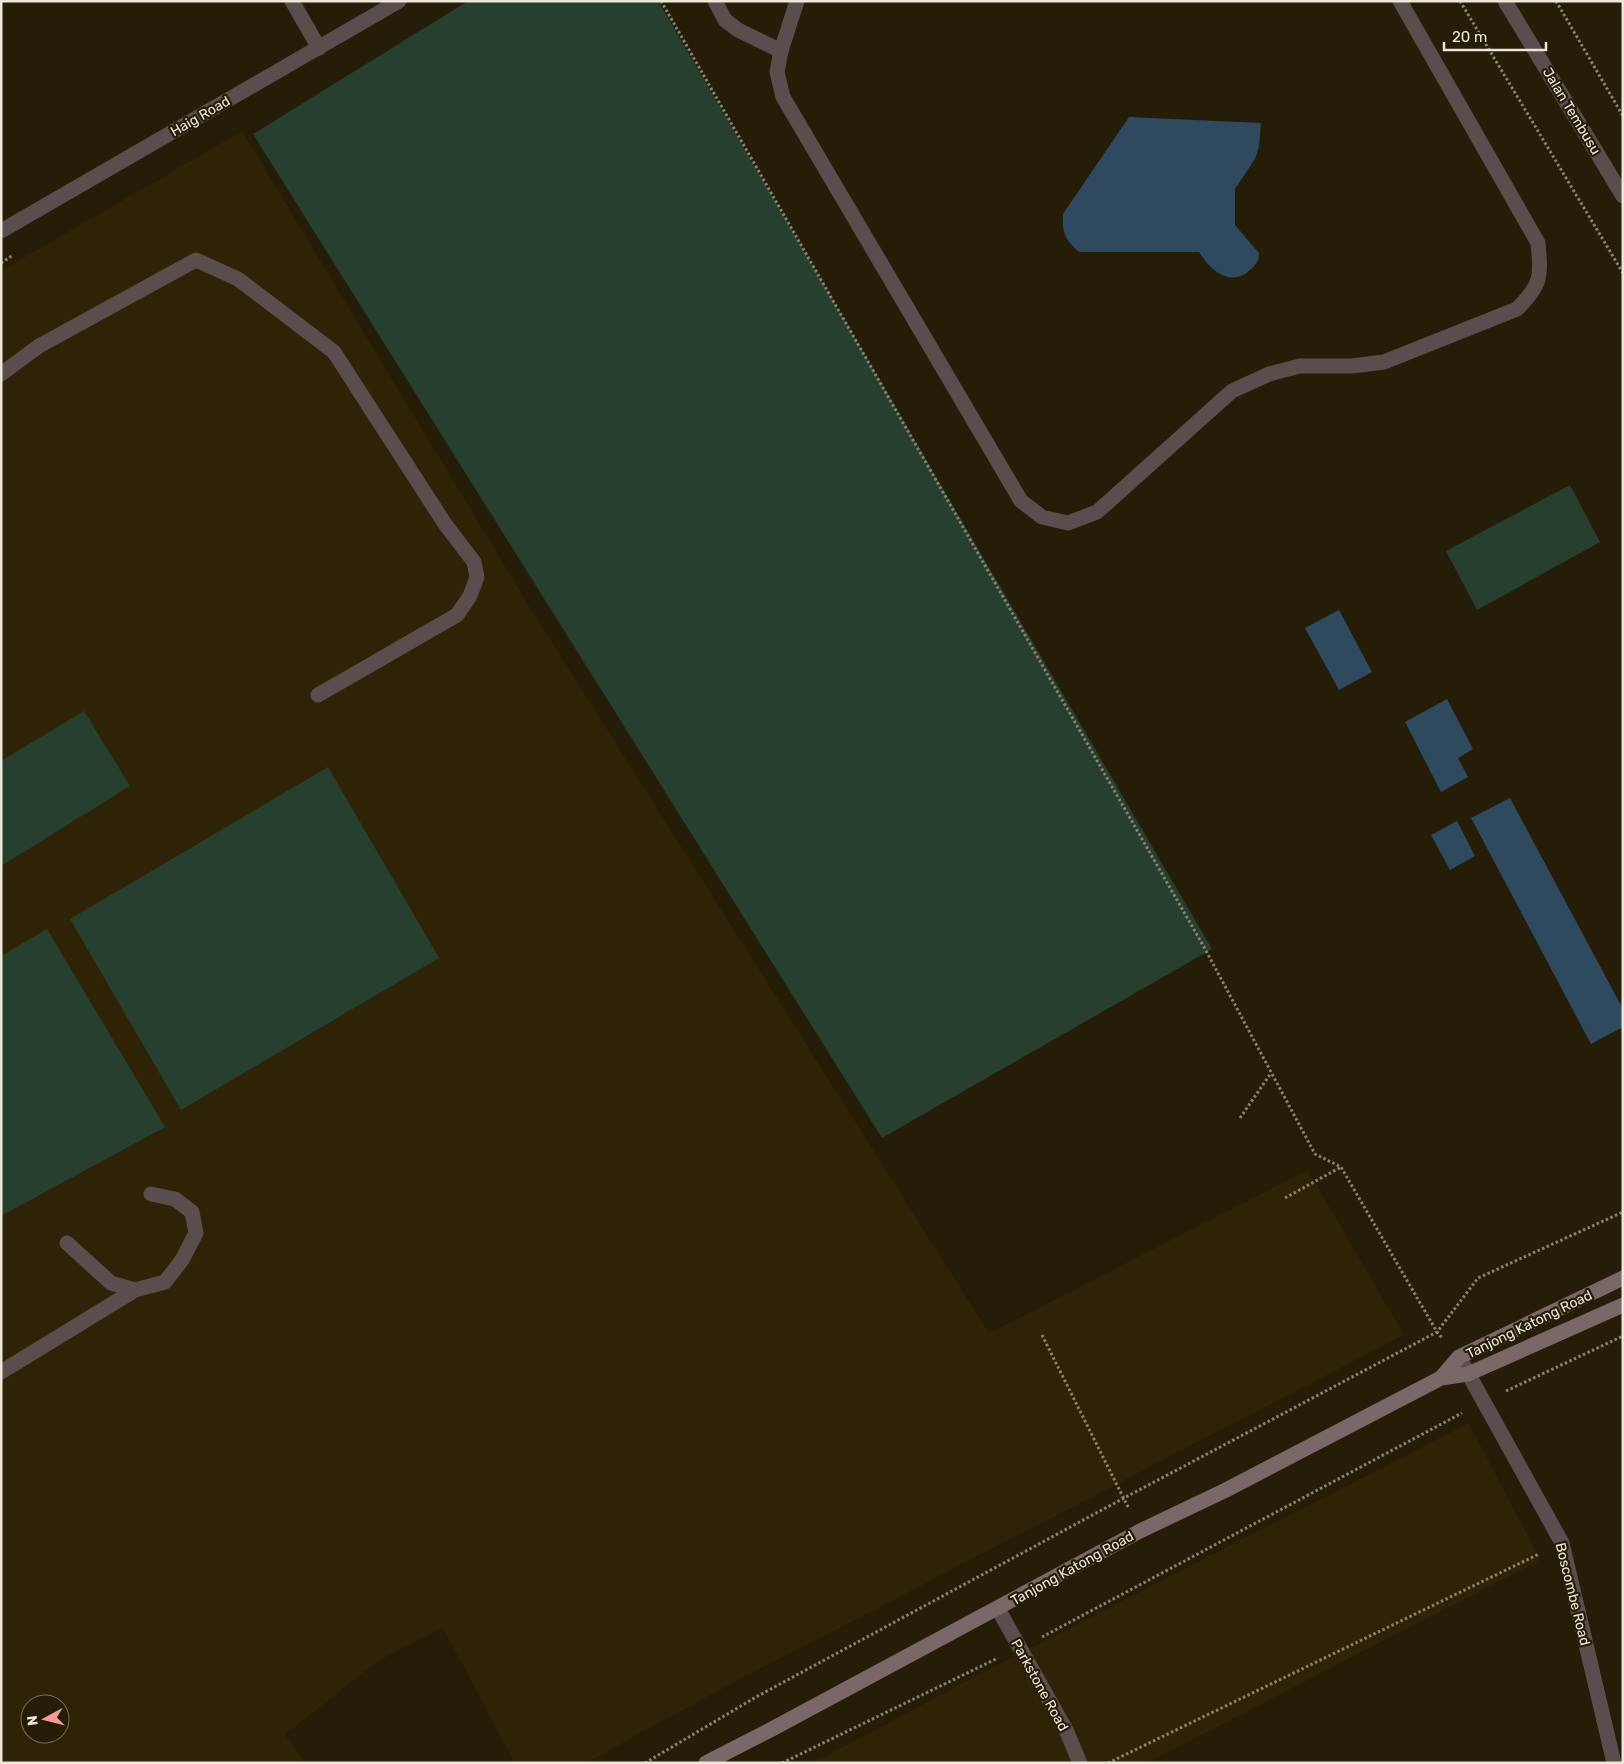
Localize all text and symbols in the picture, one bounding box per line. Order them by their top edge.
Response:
scale bar [1444,20,1546,52]
text: 20 m [1452,28,1487,46]
street label: Jalan Tembusu [1539,65,1604,158]
street label: Haig Road [167,93,233,140]
street label: Tanjong Katong Road [1464,1287,1595,1362]
street label: Tanjong Katong Road [1008,1528,1137,1609]
street label: Boscombe Road [1552,1541,1594,1647]
street label: Parkstone Road [1007,1636,1072,1734]
north arrow [20,1694,70,1744]
text: N [24,1714,42,1727]

